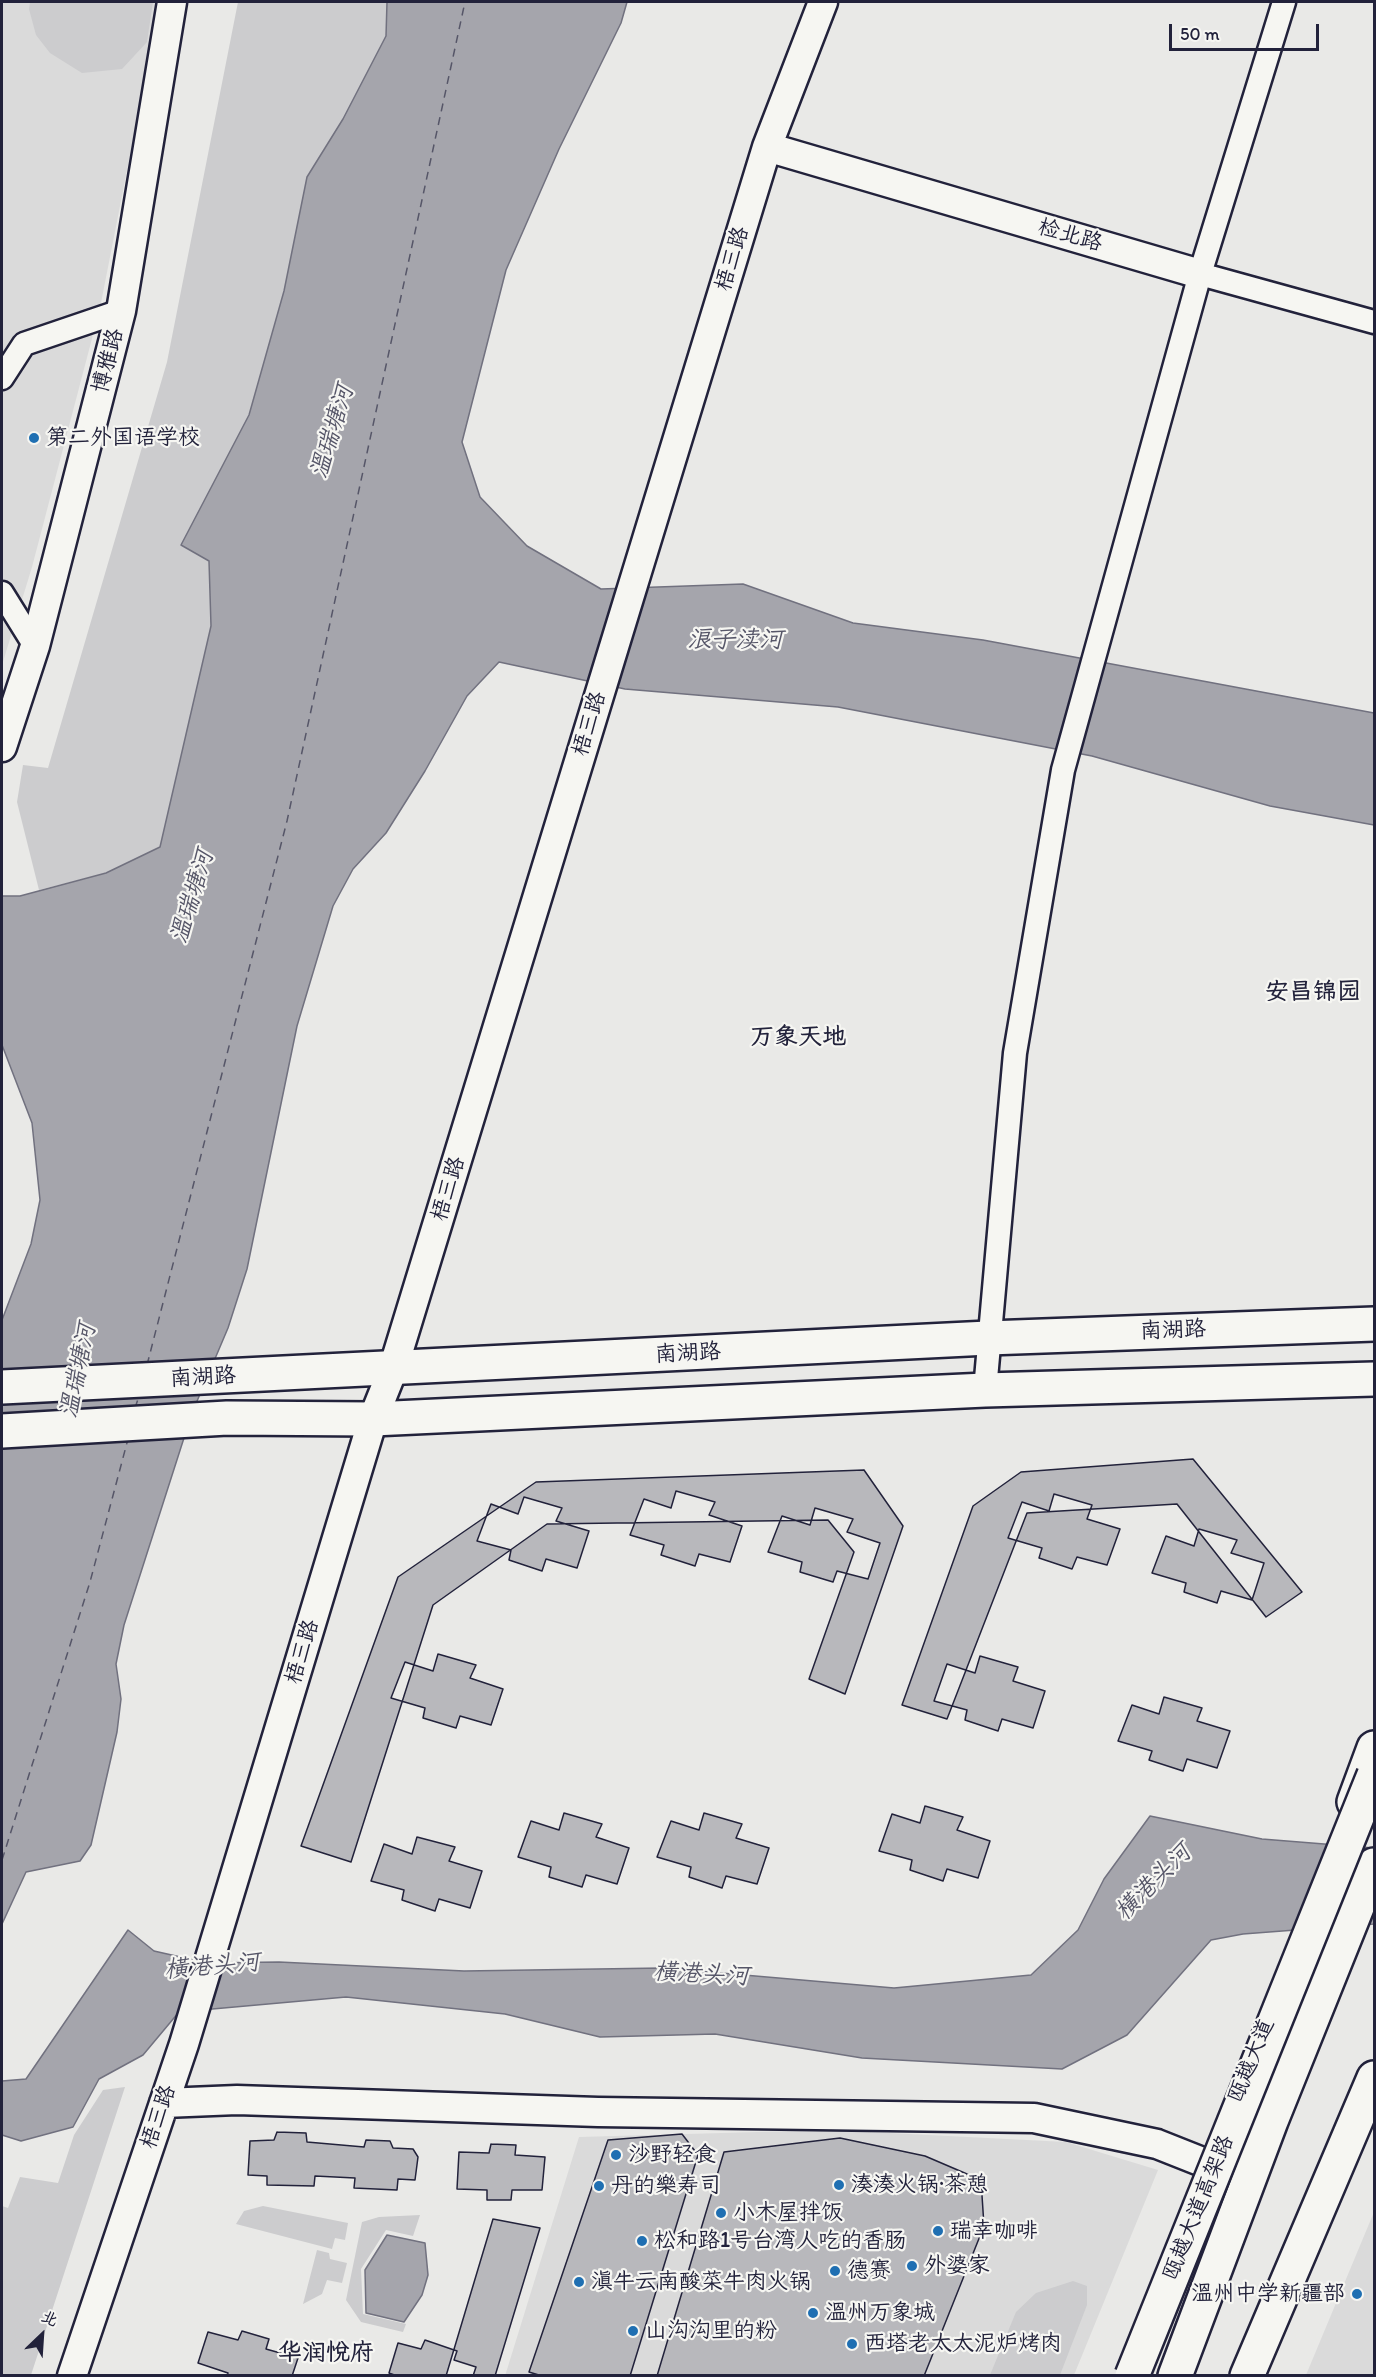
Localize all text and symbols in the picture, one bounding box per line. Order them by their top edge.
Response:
scale bar [1172,12,1322,50]
text: 50 m [1180,23,1220,45]
street label: 检北路 [1035,214,1105,258]
street label: 梧三路 [711,224,755,294]
street label: 博雅路 [88,326,130,396]
water label: 温瑞塘河 [305,382,361,482]
place label: 第二外国语学校 [46,425,200,451]
marker: 第二外国语学校 [27,431,41,445]
water label: 浪子渎河 [687,627,783,655]
street label: 梧三路 [568,689,612,759]
water label: 温瑞塘河 [165,847,221,947]
district label: 安昌锦园 [1265,979,1361,1007]
district label: 万象天地 [750,1024,846,1052]
street label: 梧三路 [427,1154,471,1224]
street label: 南湖路 [1140,1317,1206,1345]
water label: 温瑞塘河 [55,1321,103,1421]
street label: 南湖路 [654,1339,722,1369]
street label: 南湖路 [169,1363,237,1393]
street label: 梧三路 [281,1617,325,1687]
water label: 横港头河 [1110,1839,1198,1927]
water label: 横港头河 [163,1948,261,1986]
water label: 横港头河 [652,1958,750,1992]
street label: 瓯越大道 [1223,2015,1281,2107]
street label: 梧三路 [136,2082,182,2152]
street label: 瓯越大道高架路 [1158,2132,1240,2284]
place label: 沙野轻食 [628,2142,716,2168]
marker: 沙野轻食 [609,2148,623,2162]
place label: 湊湊火锅·茶憩 [851,2172,988,2198]
place label: 丹的樂寿司 [611,2173,721,2199]
marker: 湊湊火锅·茶憩 [832,2178,846,2192]
marker: 丹的樂寿司 [592,2179,606,2193]
place label: 小木屋拌饭 [733,2200,843,2226]
marker: 小木屋拌饭 [714,2206,728,2220]
place label: 瑞幸咖啡 [950,2218,1038,2244]
marker: 瑞幸咖啡 [931,2224,945,2238]
place label: 松和路1号台湾人吃的香肠 [654,2228,906,2254]
marker: 松和路1号台湾人吃的香肠 [635,2234,649,2248]
place label: 外婆家 [924,2253,990,2279]
place label: 德赛 [847,2258,891,2284]
marker: 外婆家 [905,2259,919,2273]
marker: 德赛 [828,2264,842,2278]
place label: 滇牛云南酸菜牛肉火锅 [591,2269,811,2295]
marker: 滇牛云南酸菜牛肉火锅 [572,2275,586,2289]
place label: 温州中学新疆部 [1191,2281,1345,2307]
marker: 温州中学新疆部 [1350,2287,1364,2301]
place label: 温州万象城 [825,2300,935,2326]
north arrow [12,2305,72,2365]
text: 北 [39,2306,61,2330]
marker: 温州万象城 [806,2306,820,2320]
place label: 山沟沟里的粉 [645,2318,777,2344]
marker: 山沟沟里的粉 [626,2324,640,2338]
place label: 西塔老太太泥炉烤肉 [864,2331,1062,2357]
marker: 西塔老太太泥炉烤肉 [845,2337,859,2351]
district label: 华润悦府 [278,2340,374,2368]

